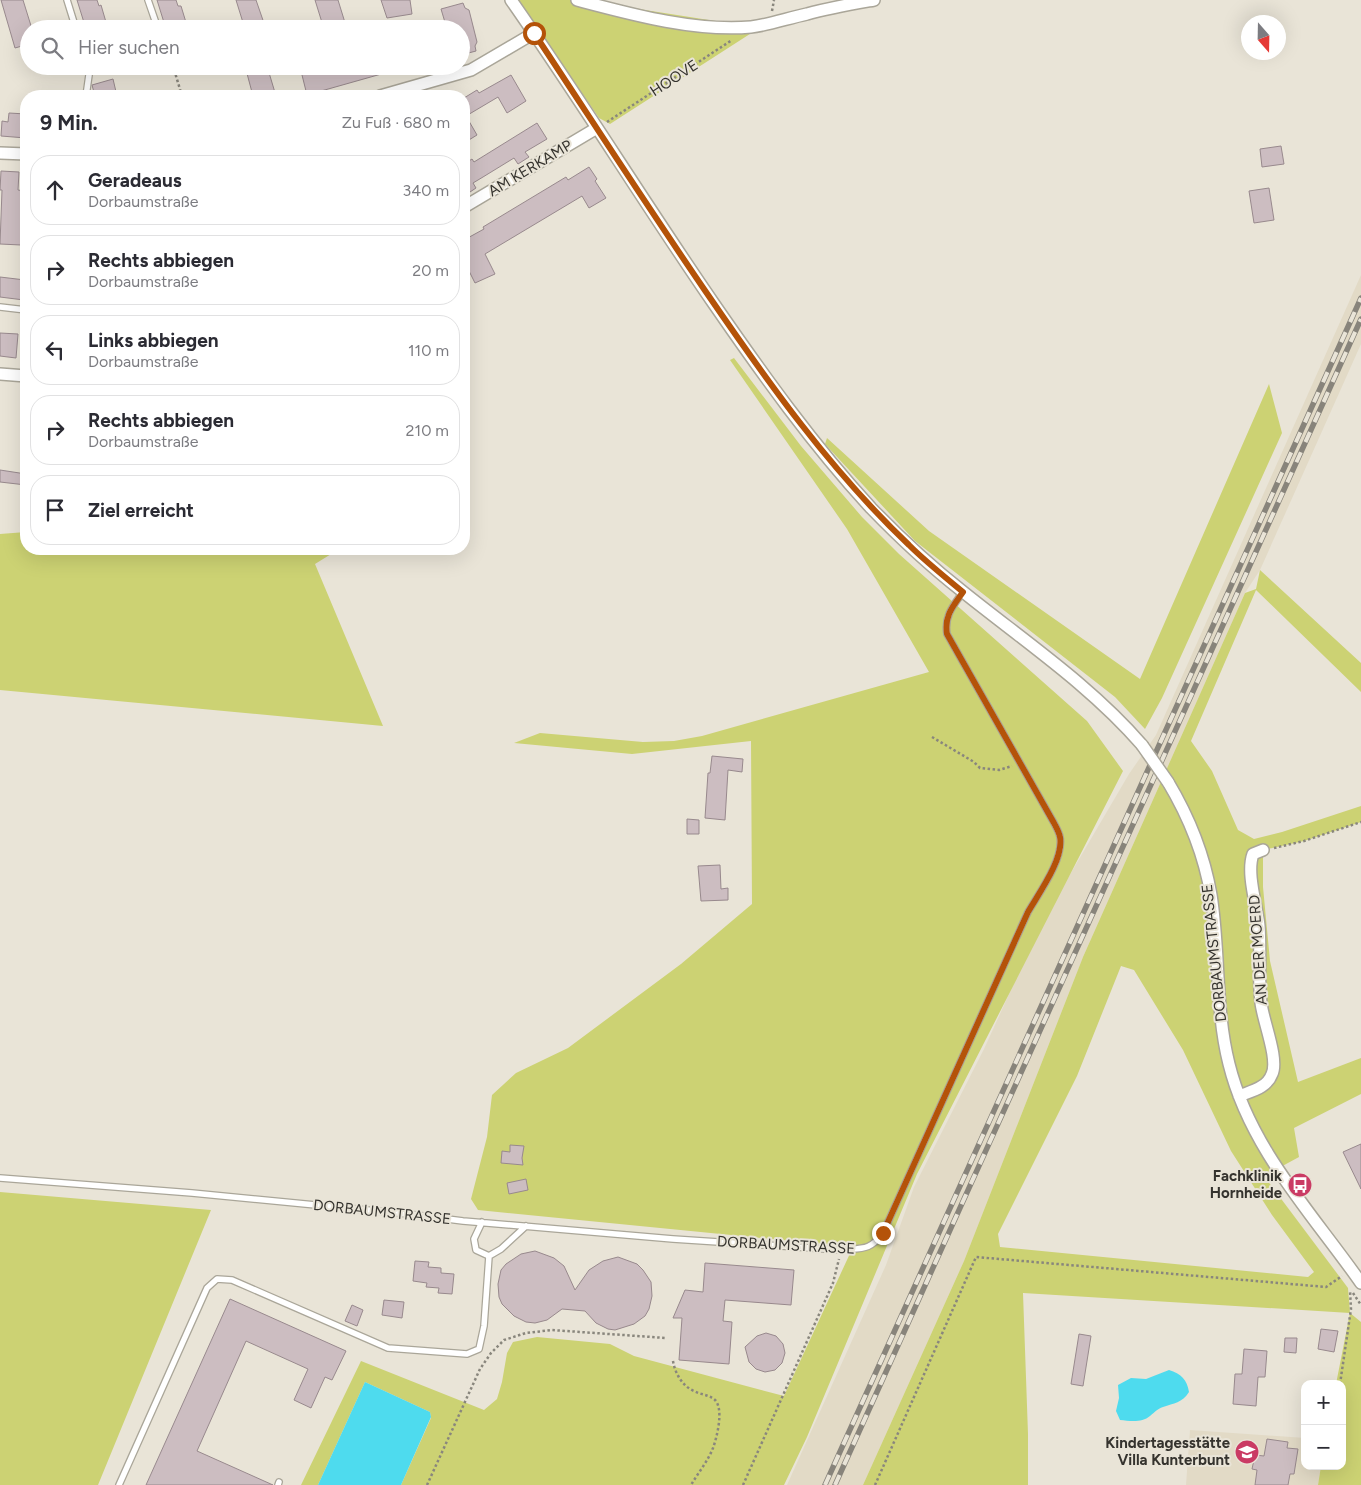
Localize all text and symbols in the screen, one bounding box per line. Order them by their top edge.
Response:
north arrow [1241,15,1286,60]
search box [20,20,470,75]
route start [523,22,546,45]
icon: search [38,34,66,62]
text: Hier suchen [78,36,179,59]
street label: HOOVE [647,56,701,100]
text: 9 Min. [40,110,98,135]
text: Zu Fuß · 680 m [342,113,450,132]
street label: AM KERKAMP [485,136,575,200]
text: Geradeaus [88,169,182,192]
icon: ahead [41,176,69,204]
text: 340 m [403,181,449,200]
text: Dorbaumstraße [88,192,199,211]
text: Rechts abbiegen [88,249,234,272]
icon: right [41,256,69,284]
text: 20 m [412,261,449,280]
text: Dorbaumstraße [88,272,199,291]
text: Links abbiegen [88,329,219,352]
icon: left [41,336,69,364]
text: 110 m [408,341,449,360]
text: Dorbaumstraße [88,352,199,371]
text: Rechts abbiegen [88,409,234,432]
icon: right [41,416,69,444]
text: 210 m [406,421,449,440]
text: Dorbaumstraße [88,432,199,451]
icon: arrive [41,496,69,524]
text: Ziel erreicht [88,499,194,522]
street label: DORBAUMSTRASSE [1198,883,1230,1023]
street label: AN DER MOERD [1245,894,1271,1006]
place label: Fachklinik Hornheide [1210,1167,1283,1202]
bus stop icon: Fachklinik Hornheide [1287,1172,1313,1198]
street label: DORBAUMSTRASSE [312,1196,452,1228]
route end [872,1222,895,1245]
street label: DORBAUMSTRASSE [716,1232,856,1258]
map controls [1301,1380,1346,1470]
button: + [1301,1380,1346,1425]
button: − [1301,1425,1346,1470]
place label: Kindertagesstätte Villa Kunterbunt [1105,1434,1231,1469]
school or university icon: Kindertagesstätte Villa Kunterbunt [1234,1439,1260,1465]

